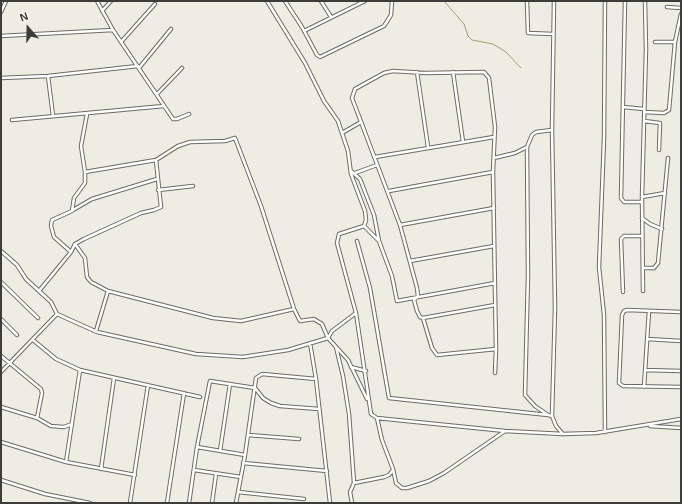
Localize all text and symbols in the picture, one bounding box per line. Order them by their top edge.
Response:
north arrow [8,8,48,48]
text: N [18,10,30,24]

